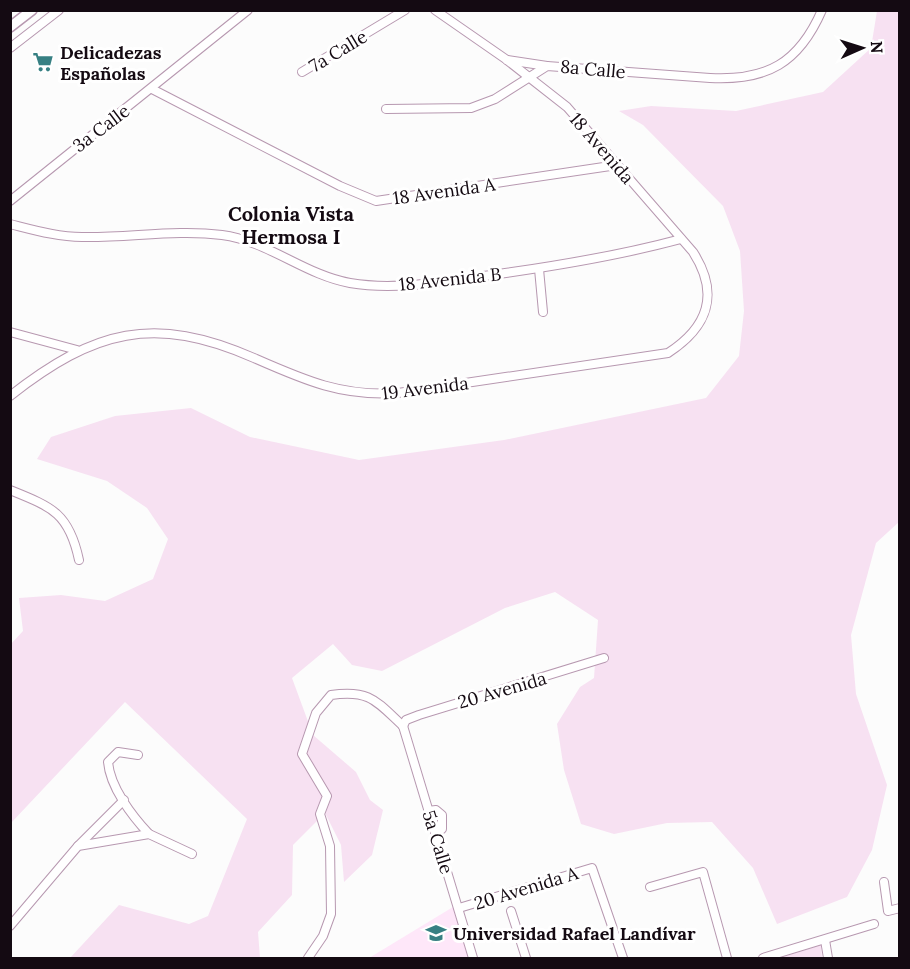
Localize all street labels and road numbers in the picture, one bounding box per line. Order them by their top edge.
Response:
street label: 7a Calle [305,25,371,77]
street label: 8a Calle [559,55,627,83]
street label: 3a Calle [68,99,134,157]
street label: 18 Avenida [565,108,639,188]
street label: 18 Avenida A [391,172,497,210]
street label: 18 Avenida B [398,262,502,296]
street label: 19 Avenida [380,371,470,405]
street label: 20 Avenida [455,666,549,714]
street label: 5a Calle [417,807,459,877]
street label: 20 Avenida A [471,861,581,915]

